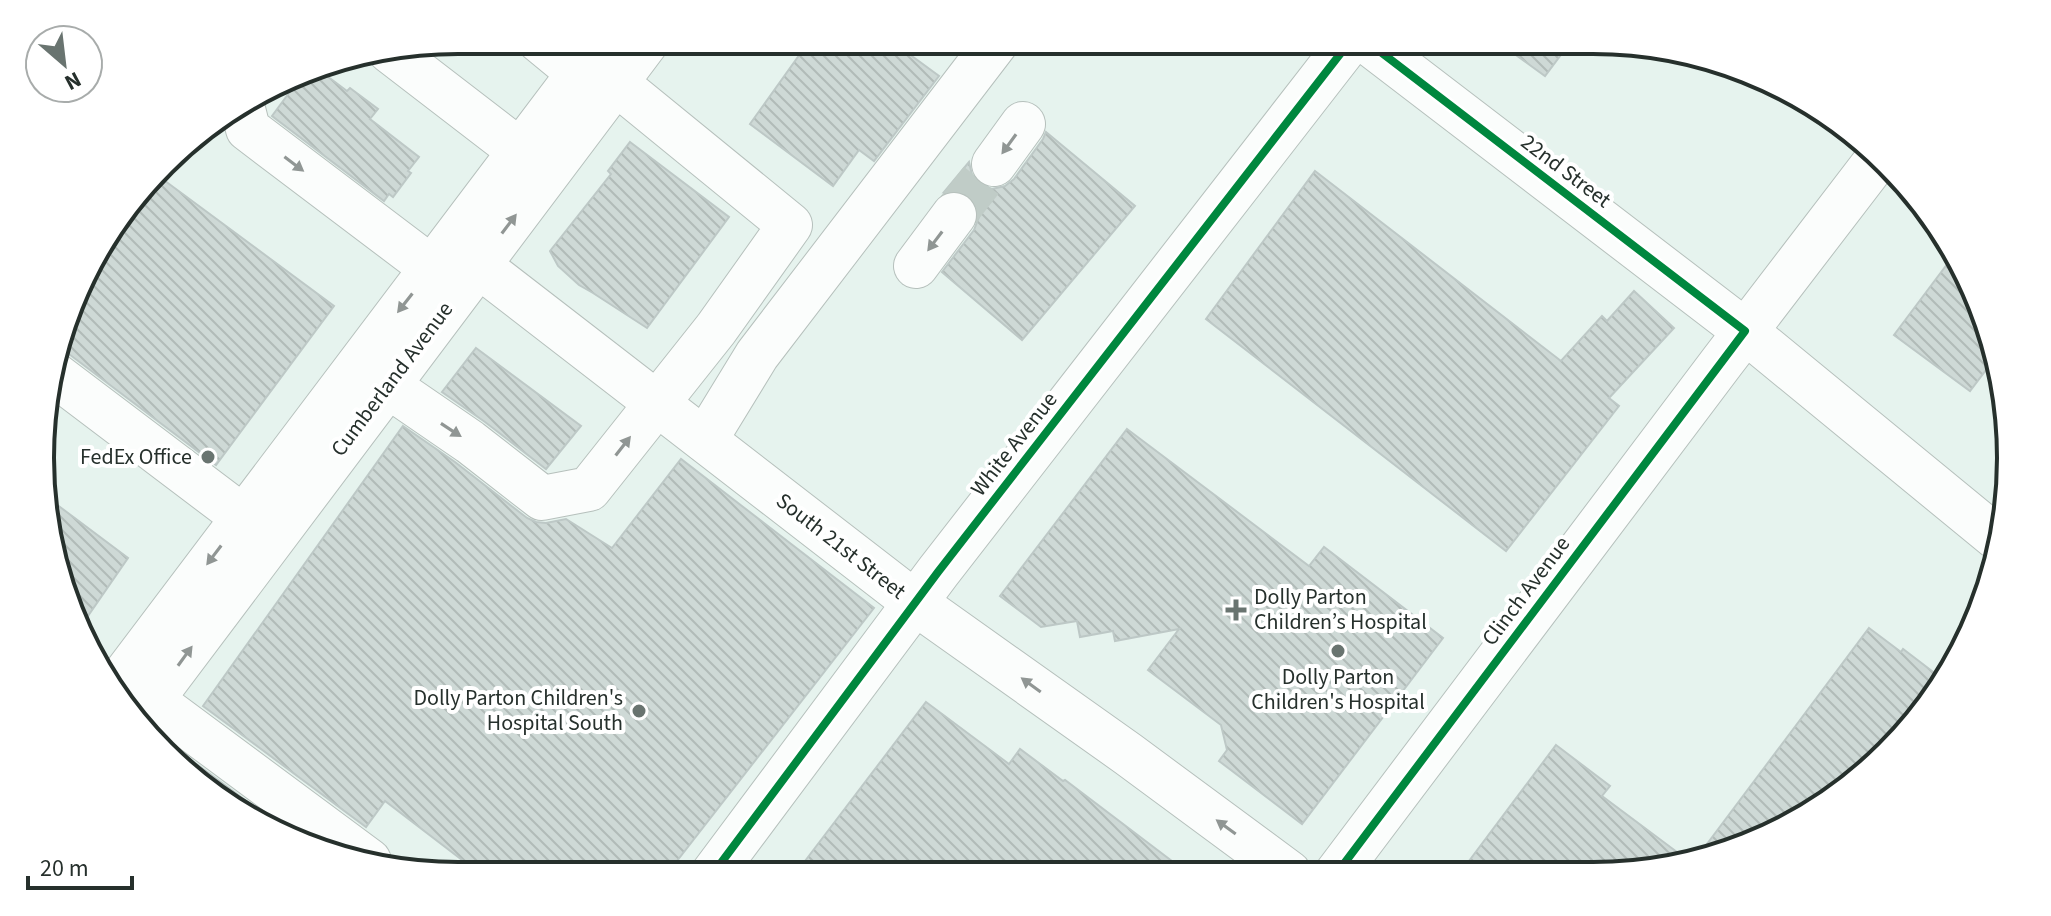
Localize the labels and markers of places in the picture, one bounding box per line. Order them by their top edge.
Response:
place label: FedEx Office [80,441,192,473]
marker: FedEx Office [199,448,217,466]
place label: Dolly Parton Children’s Hospital [1254,581,1427,638]
marker: Dolly Parton Children’s Hospital [1225,599,1247,621]
marker: Dolly Parton Children's Hospital [1329,642,1347,660]
place label: Dolly Parton Children's Hospital [1251,661,1425,718]
place label: Dolly Parton Children's Hospital South [414,682,623,739]
marker: Dolly Parton Children's Hospital South [630,702,648,720]

